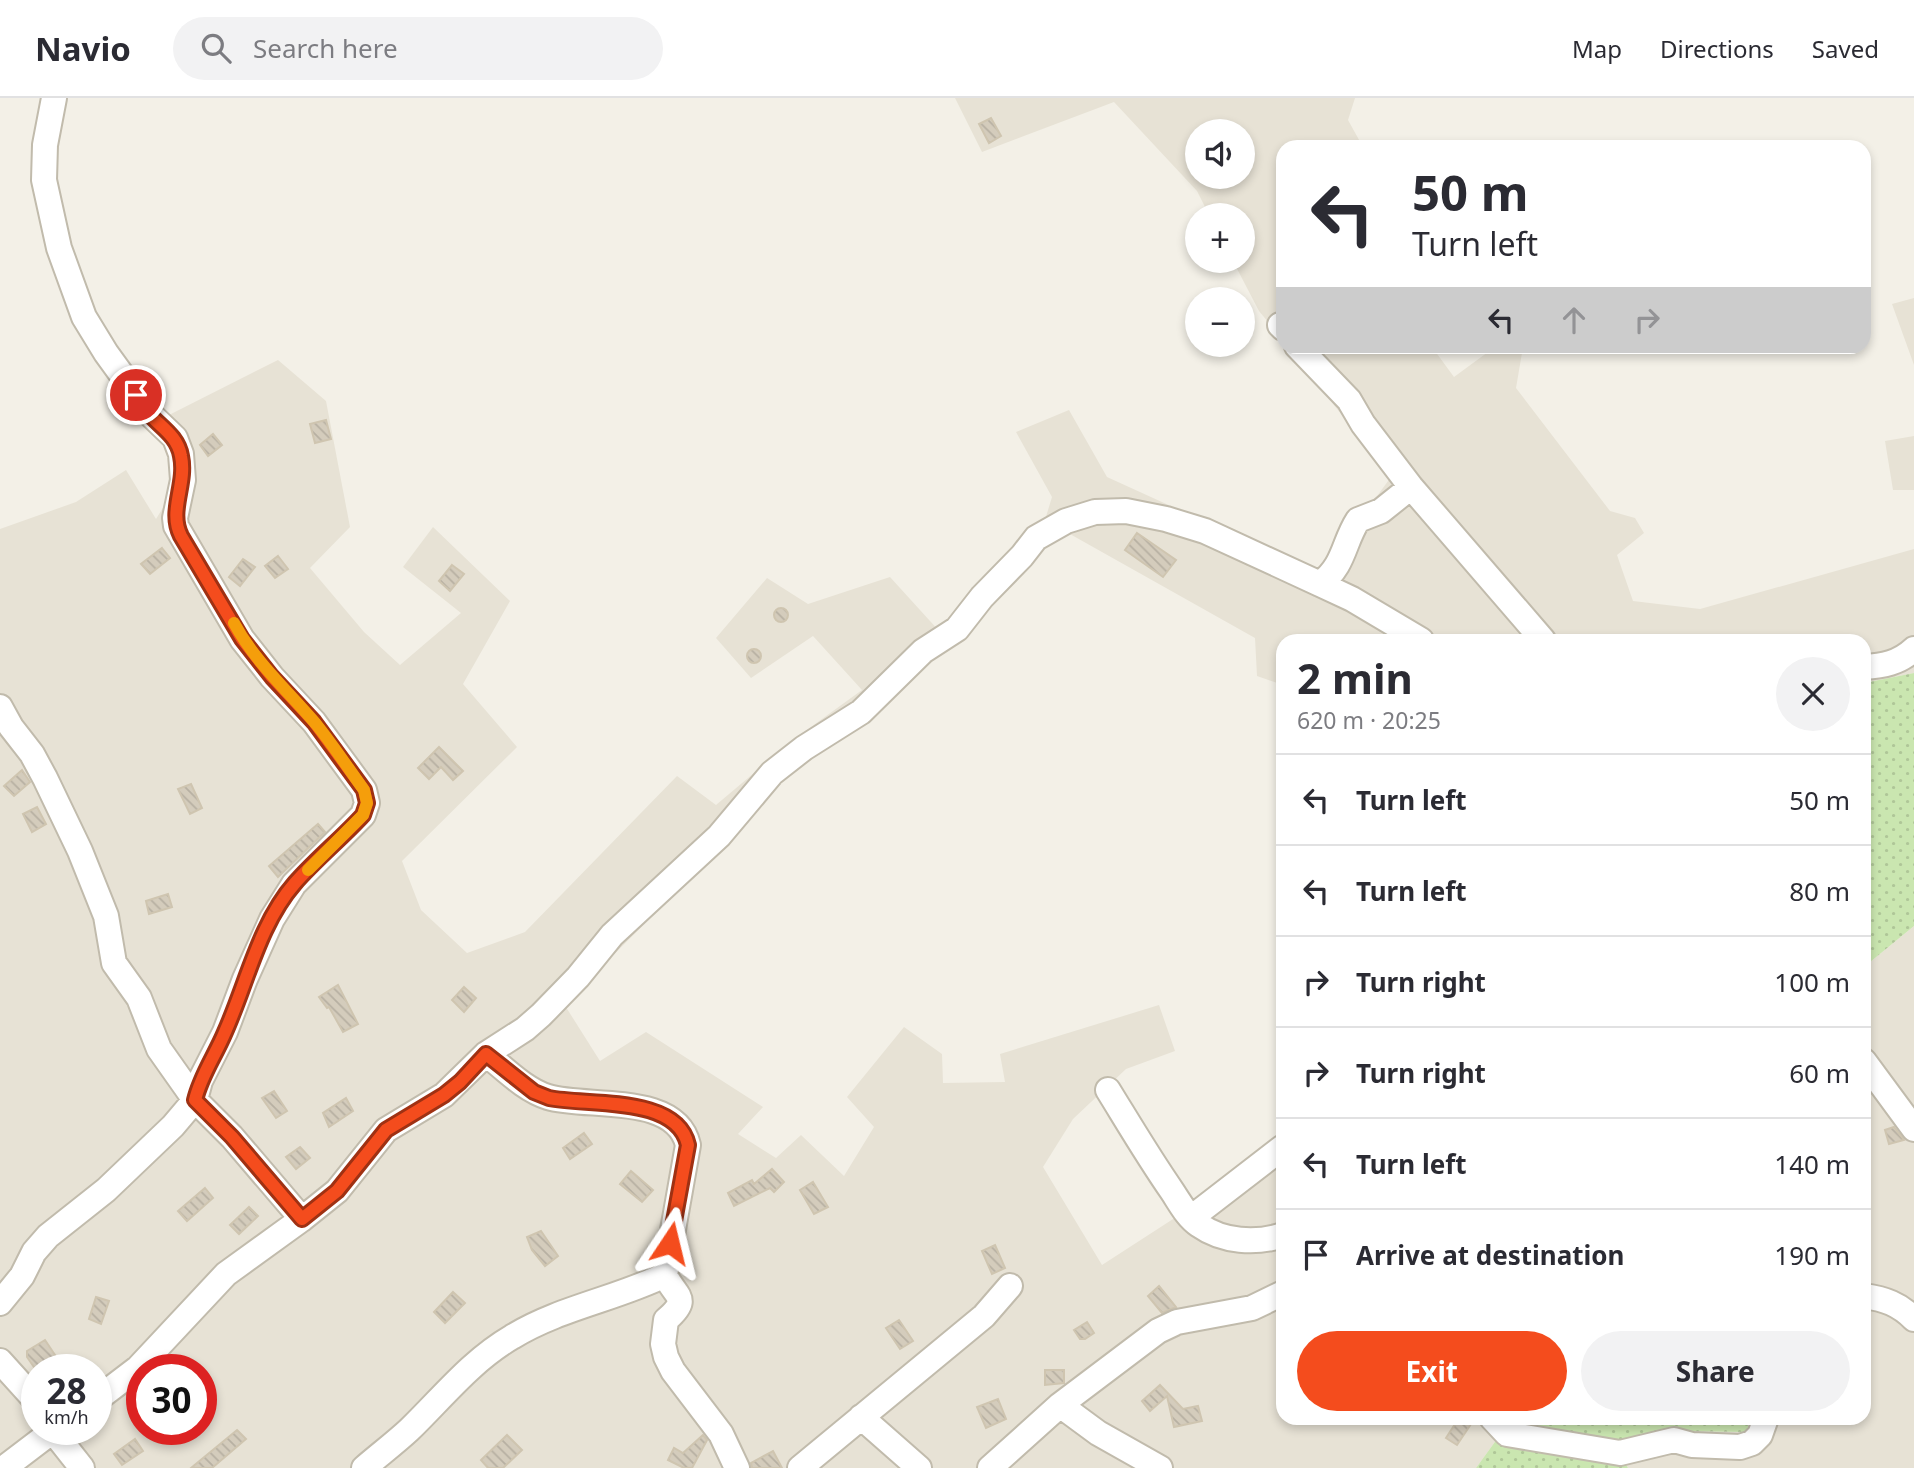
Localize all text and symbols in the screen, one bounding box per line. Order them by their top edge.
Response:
search box [173,17,663,80]
text: Navio [35,26,131,71]
icon: search [197,29,235,67]
text: Search here [253,30,398,66]
text: Map [1572,32,1622,65]
text: Directions [1660,32,1774,65]
text: Saved [1812,32,1879,65]
map controls [1185,119,1255,357]
button: sound [1185,119,1255,189]
text: 50 m [1412,159,1529,225]
icon: left [1297,168,1388,259]
button: + [1185,203,1255,273]
text: Turn left [1412,222,1538,265]
button: − [1185,287,1255,357]
icon: left [1482,301,1520,339]
icon: ahead [1555,301,1593,339]
icon: right [1628,301,1666,339]
pin [106,365,166,425]
icon: arrive [117,376,155,414]
text: 2 min [1297,649,1413,706]
button: close [1776,657,1850,731]
text: 620 m · 20:25 [1297,704,1441,736]
icon: left [1297,781,1335,819]
text: Turn left [1356,782,1467,818]
text: 50 m [1789,782,1850,818]
icon: left [1297,872,1335,910]
text: Turn left [1356,873,1467,909]
text: 80 m [1789,873,1850,909]
icon: right [1297,963,1335,1001]
text: Turn right [1356,964,1486,1000]
text: 100 m [1774,964,1850,1000]
icon: right [1297,1054,1335,1092]
text: Turn right [1356,1055,1486,1091]
text: 60 m [1789,1055,1850,1091]
icon: left [1297,1145,1335,1183]
text: Turn left [1356,1146,1467,1182]
text: 140 m [1774,1146,1850,1182]
position arrow [633,1206,707,1280]
icon: arrive [1297,1236,1335,1274]
text: Arrive at destination [1356,1237,1625,1273]
text: 190 m [1774,1237,1850,1273]
button: Exit [1297,1331,1567,1411]
button: Share [1581,1331,1850,1411]
speed limit sign: 30 [126,1354,217,1445]
text: 28 [46,1367,87,1414]
text: km/h [44,1405,89,1429]

